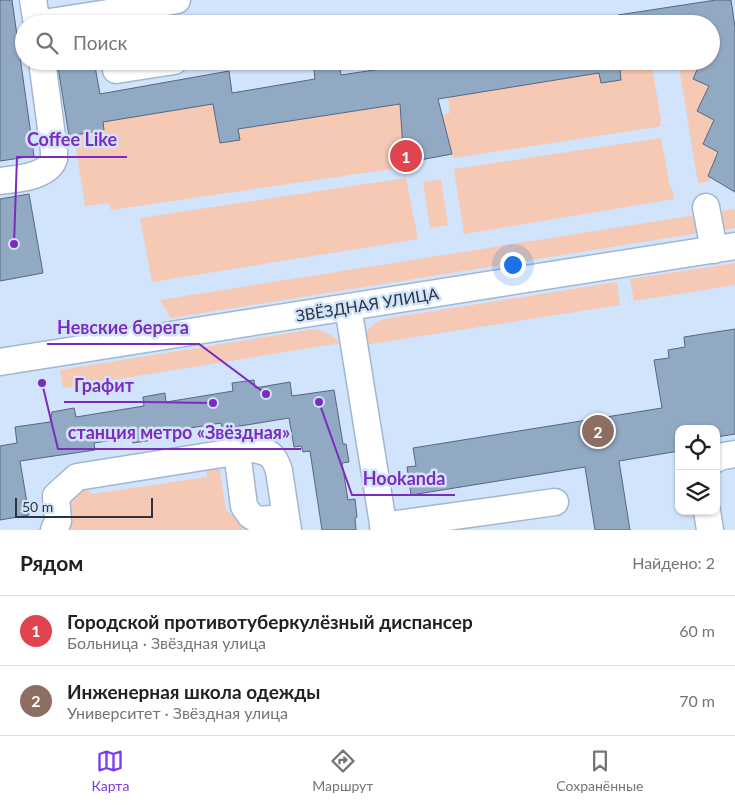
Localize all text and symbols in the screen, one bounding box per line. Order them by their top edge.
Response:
search box [15,15,720,70]
icon: search [33,29,61,57]
text: Поиск [73,31,127,54]
callout: Coffee Like [17,124,127,157]
text: Coffee Like [27,128,117,150]
pin: 1 [390,137,422,175]
your location [500,252,526,278]
street label: ЗВЁЗДНАЯ УЛИЦА [294,283,440,325]
callout: Невские берега [47,311,199,344]
text: Невские берега [57,316,189,338]
callout: Графит [64,369,144,402]
text: Графит [74,374,135,396]
pin: 2 [582,412,614,450]
callout: станция метро «Звёздная» [58,416,301,449]
text: станция метро «Звёздная» [68,421,290,443]
map controls [675,425,720,515]
button: locate [675,425,720,470]
callout: Hookanda [352,462,455,495]
text: Hookanda [363,467,445,489]
button: layers [675,470,720,515]
scale bar [15,495,152,518]
text: 50 m [22,498,53,515]
text: Рядом [20,550,83,575]
text: Найдено: 2 [632,553,715,572]
text: Городской противотуберкулёзный диспансер [67,610,473,633]
text: 1 [31,621,41,640]
text: 60 m [679,621,715,640]
text: Больница · Звёздная улица [67,633,266,652]
text: Инженерная школа одежды [67,680,320,703]
text: 2 [31,691,41,710]
text: 70 m [679,691,715,710]
text: Университет · Звёздная улица [67,703,288,722]
tab: Карта [91,747,129,794]
tab: Маршрут [312,747,373,794]
tab: Сохранённые [556,747,643,794]

